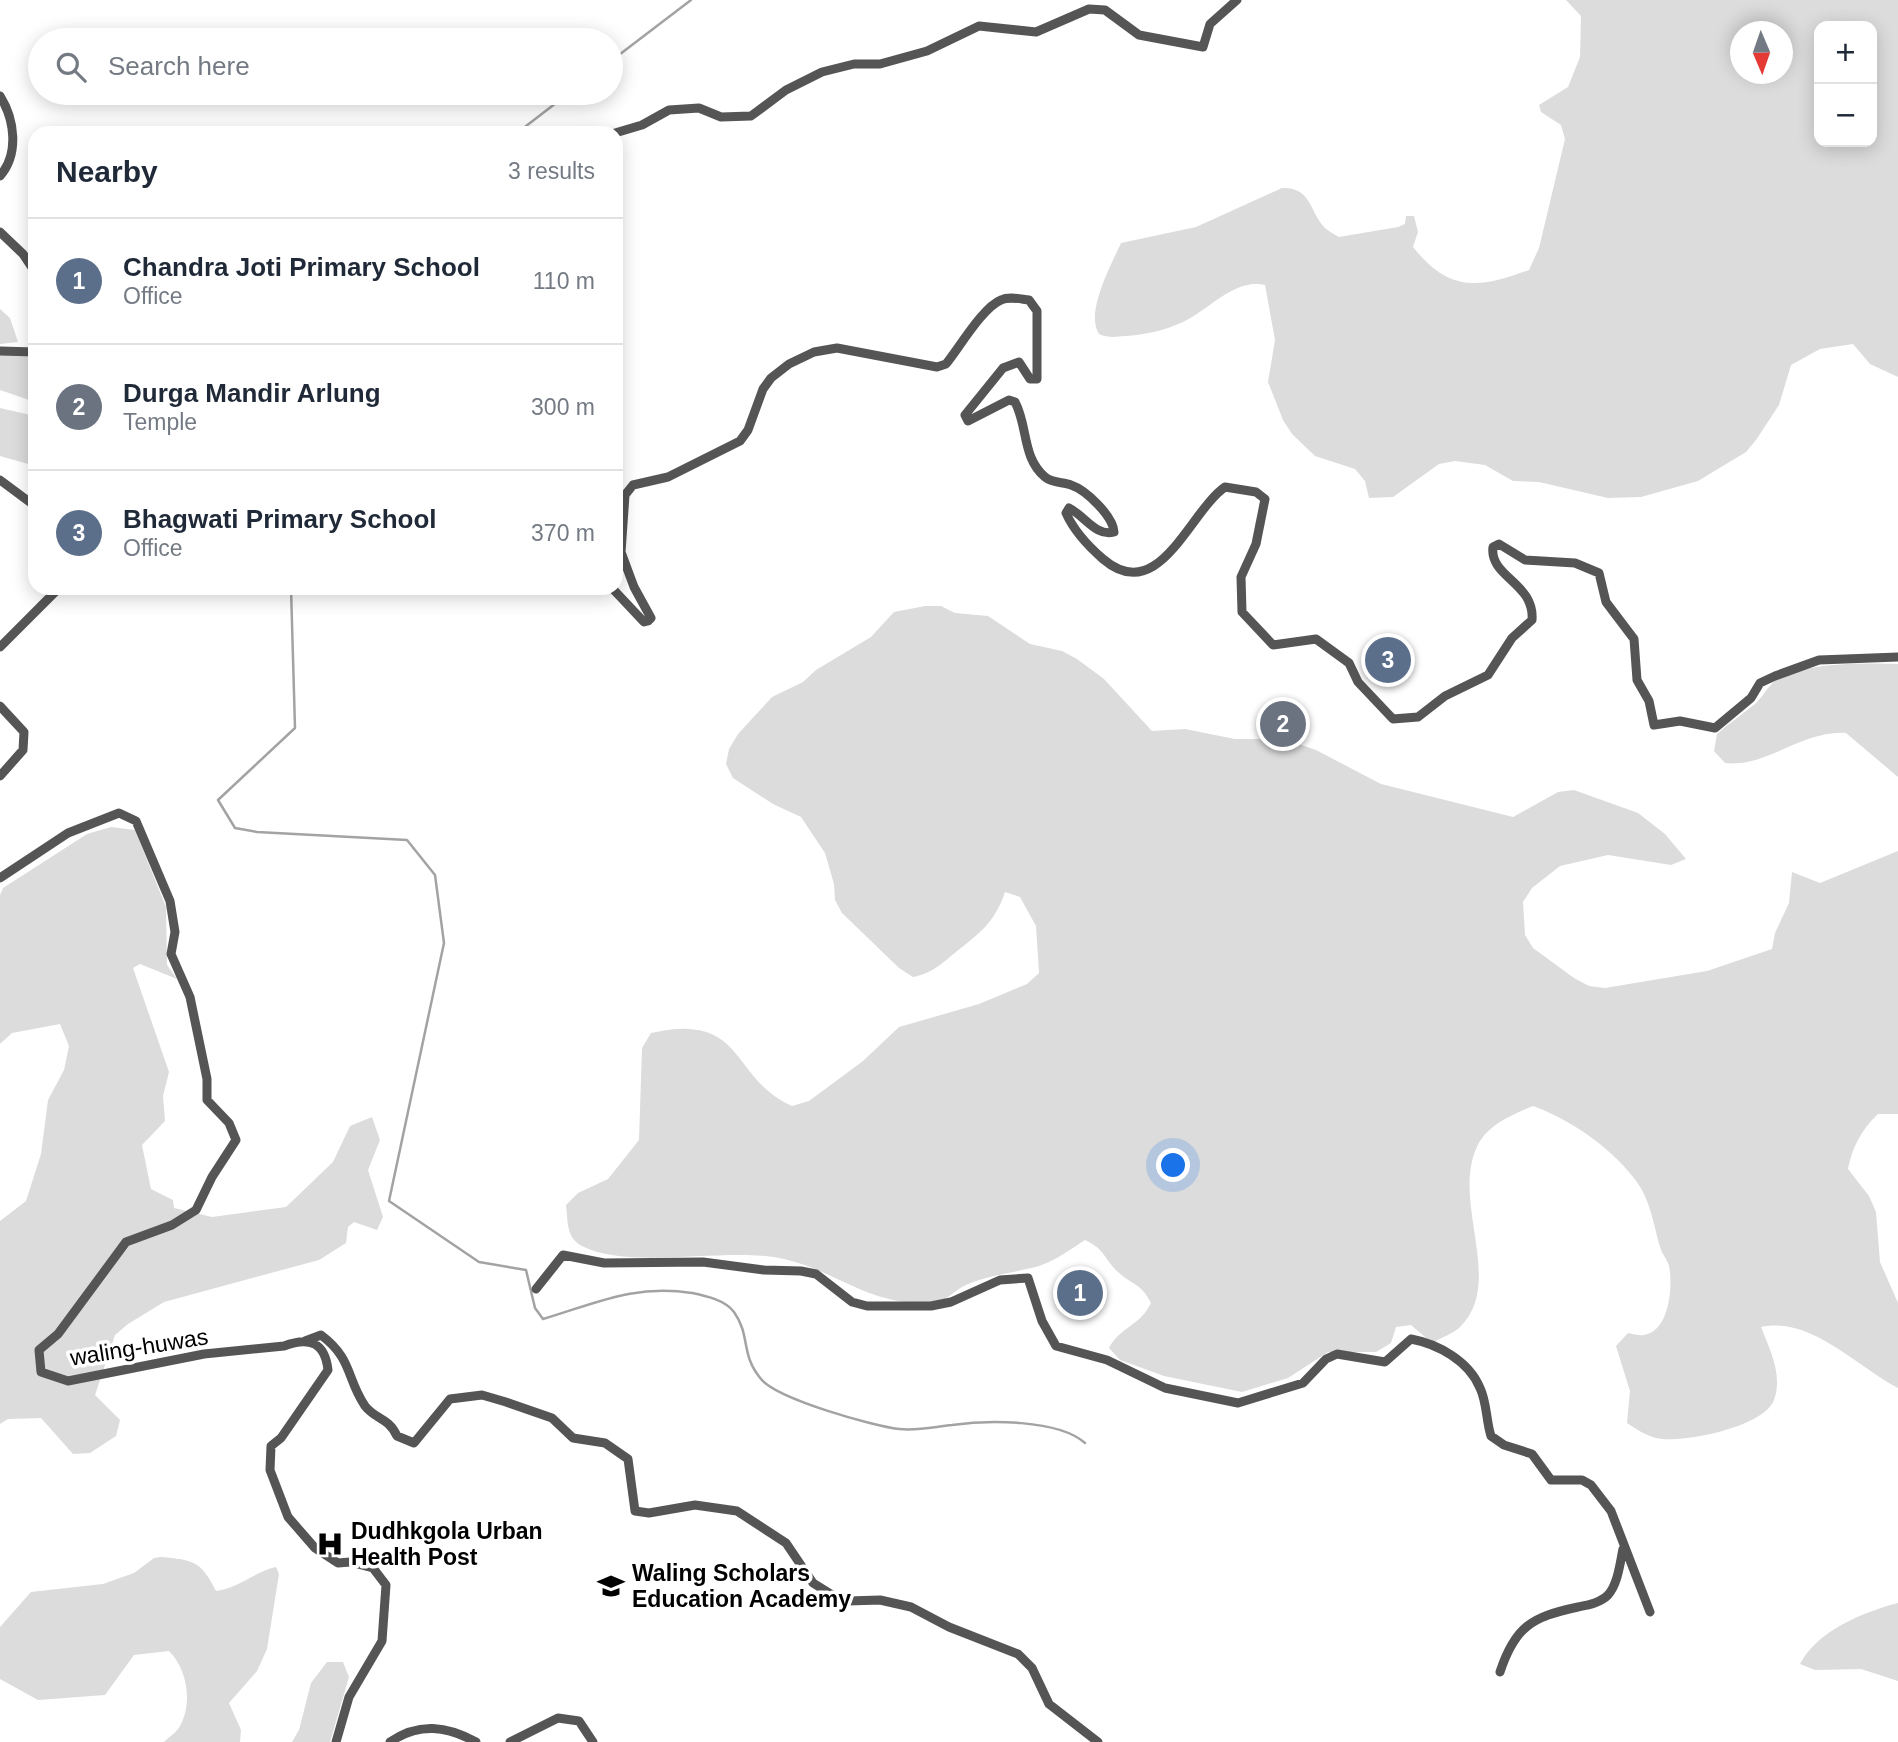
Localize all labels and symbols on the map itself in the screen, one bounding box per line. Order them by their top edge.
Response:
north arrow [1730,21,1793,84]
pin: 3 [1365,634,1411,686]
pin: 2 [1260,698,1306,750]
your location [1156,1148,1190,1182]
pin: 1 [1057,1267,1103,1319]
street label: waling-huwas [67,1323,210,1371]
place label: Dudhkgola Urban Health Post [351,1518,543,1570]
hospital icon: Dudhkgola Urban Health Post [315,1529,345,1559]
place label: Waling Scholars Education Academy [632,1560,851,1612]
school or university icon: Waling Scholars Education Academy [596,1571,626,1601]

